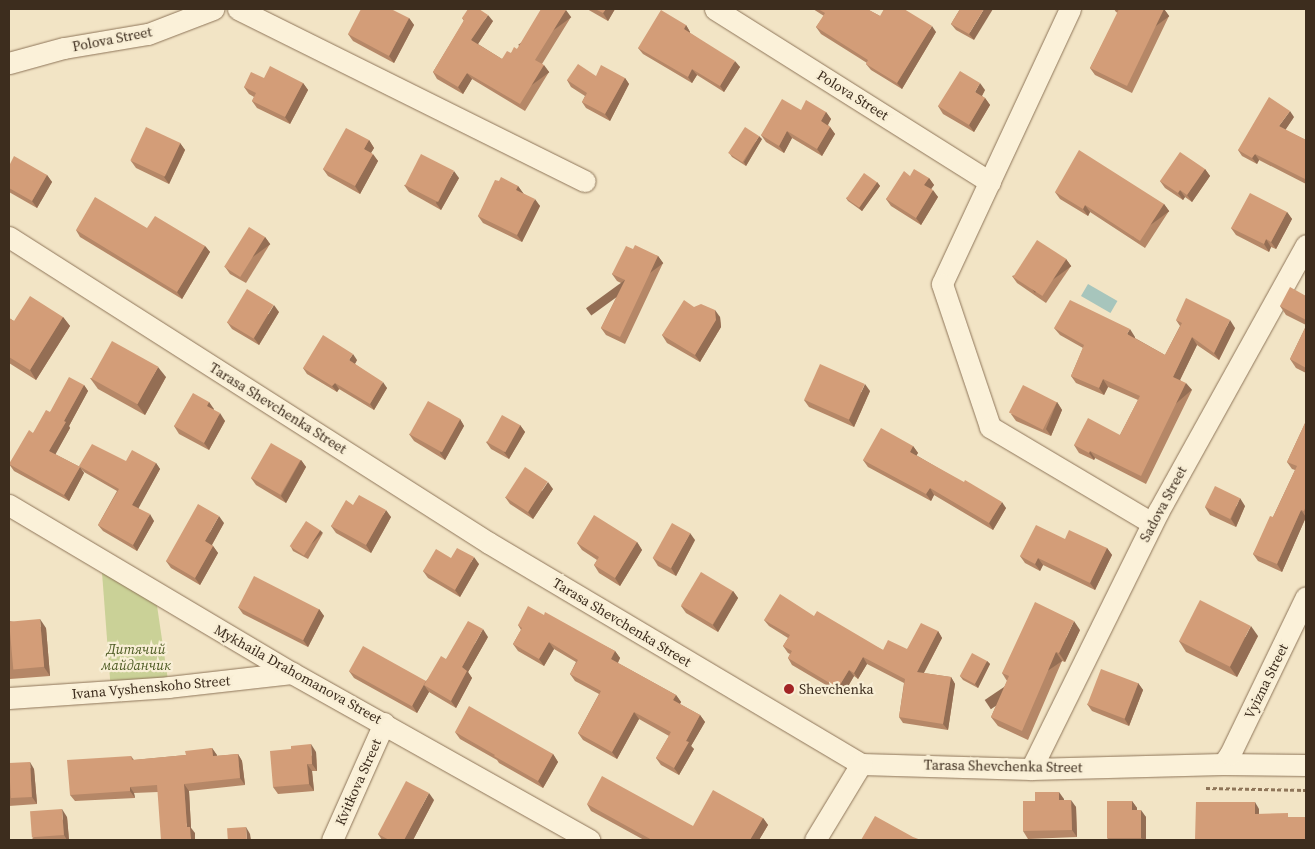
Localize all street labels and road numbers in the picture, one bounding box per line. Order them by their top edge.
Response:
street label: Polova Street [71,23,153,55]
street label: Polova Street [814,66,892,124]
street label: Tarasa Shevchenka Street [206,359,350,457]
street label: Sadova Street [1136,463,1190,545]
street label: Tarasa Shevchenka Street [550,574,694,670]
street label: Mykhaila Drahomanova Street [211,621,385,727]
street label: Vyizna Street [1241,641,1291,721]
street label: Ivana Vyshenskoho Street [71,672,231,702]
street label: Kvitkova Street [331,736,385,828]
street label: Tarasa Shevchenka Street [924,756,1082,776]

